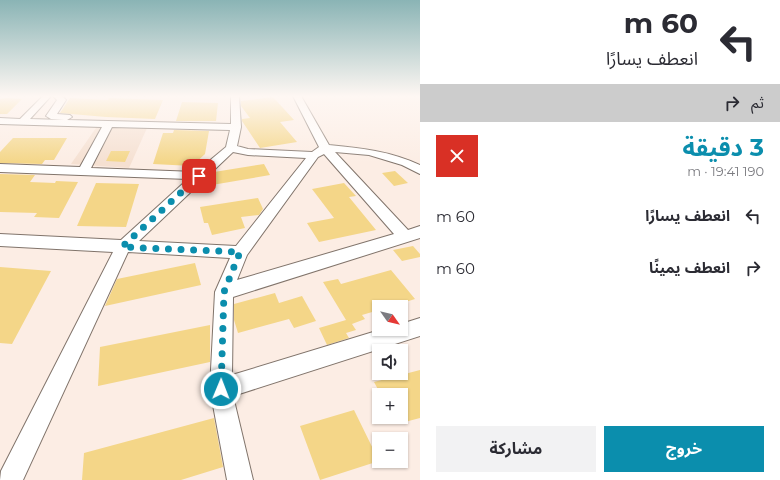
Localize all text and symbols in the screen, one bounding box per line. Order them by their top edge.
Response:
text: 60 m [624,6,698,40]
icon: left [712,16,764,68]
text: انعطف يسارًا [606,48,698,70]
icon: right [721,92,743,114]
text: ثم [751,93,764,112]
text: 3 دقيقة [683,133,764,162]
button: close [436,135,478,177]
pin [182,159,216,193]
text: 190 m · 19:41 [687,163,764,179]
icon: arrive [188,165,210,187]
icon: left [742,205,764,227]
text: انعطف يسارًا [645,206,730,225]
text: 60 m [436,207,475,226]
icon: right [742,257,764,279]
text: انعطف يمينًا [649,258,730,277]
text: 60 m [436,259,475,278]
north arrow [372,300,408,336]
map controls [372,300,408,468]
button: sound [372,344,408,380]
position arrow [200,368,242,410]
button: + [372,388,408,424]
button: مشاركة [436,426,596,472]
button: خروج [604,426,764,472]
button: − [372,432,408,468]

